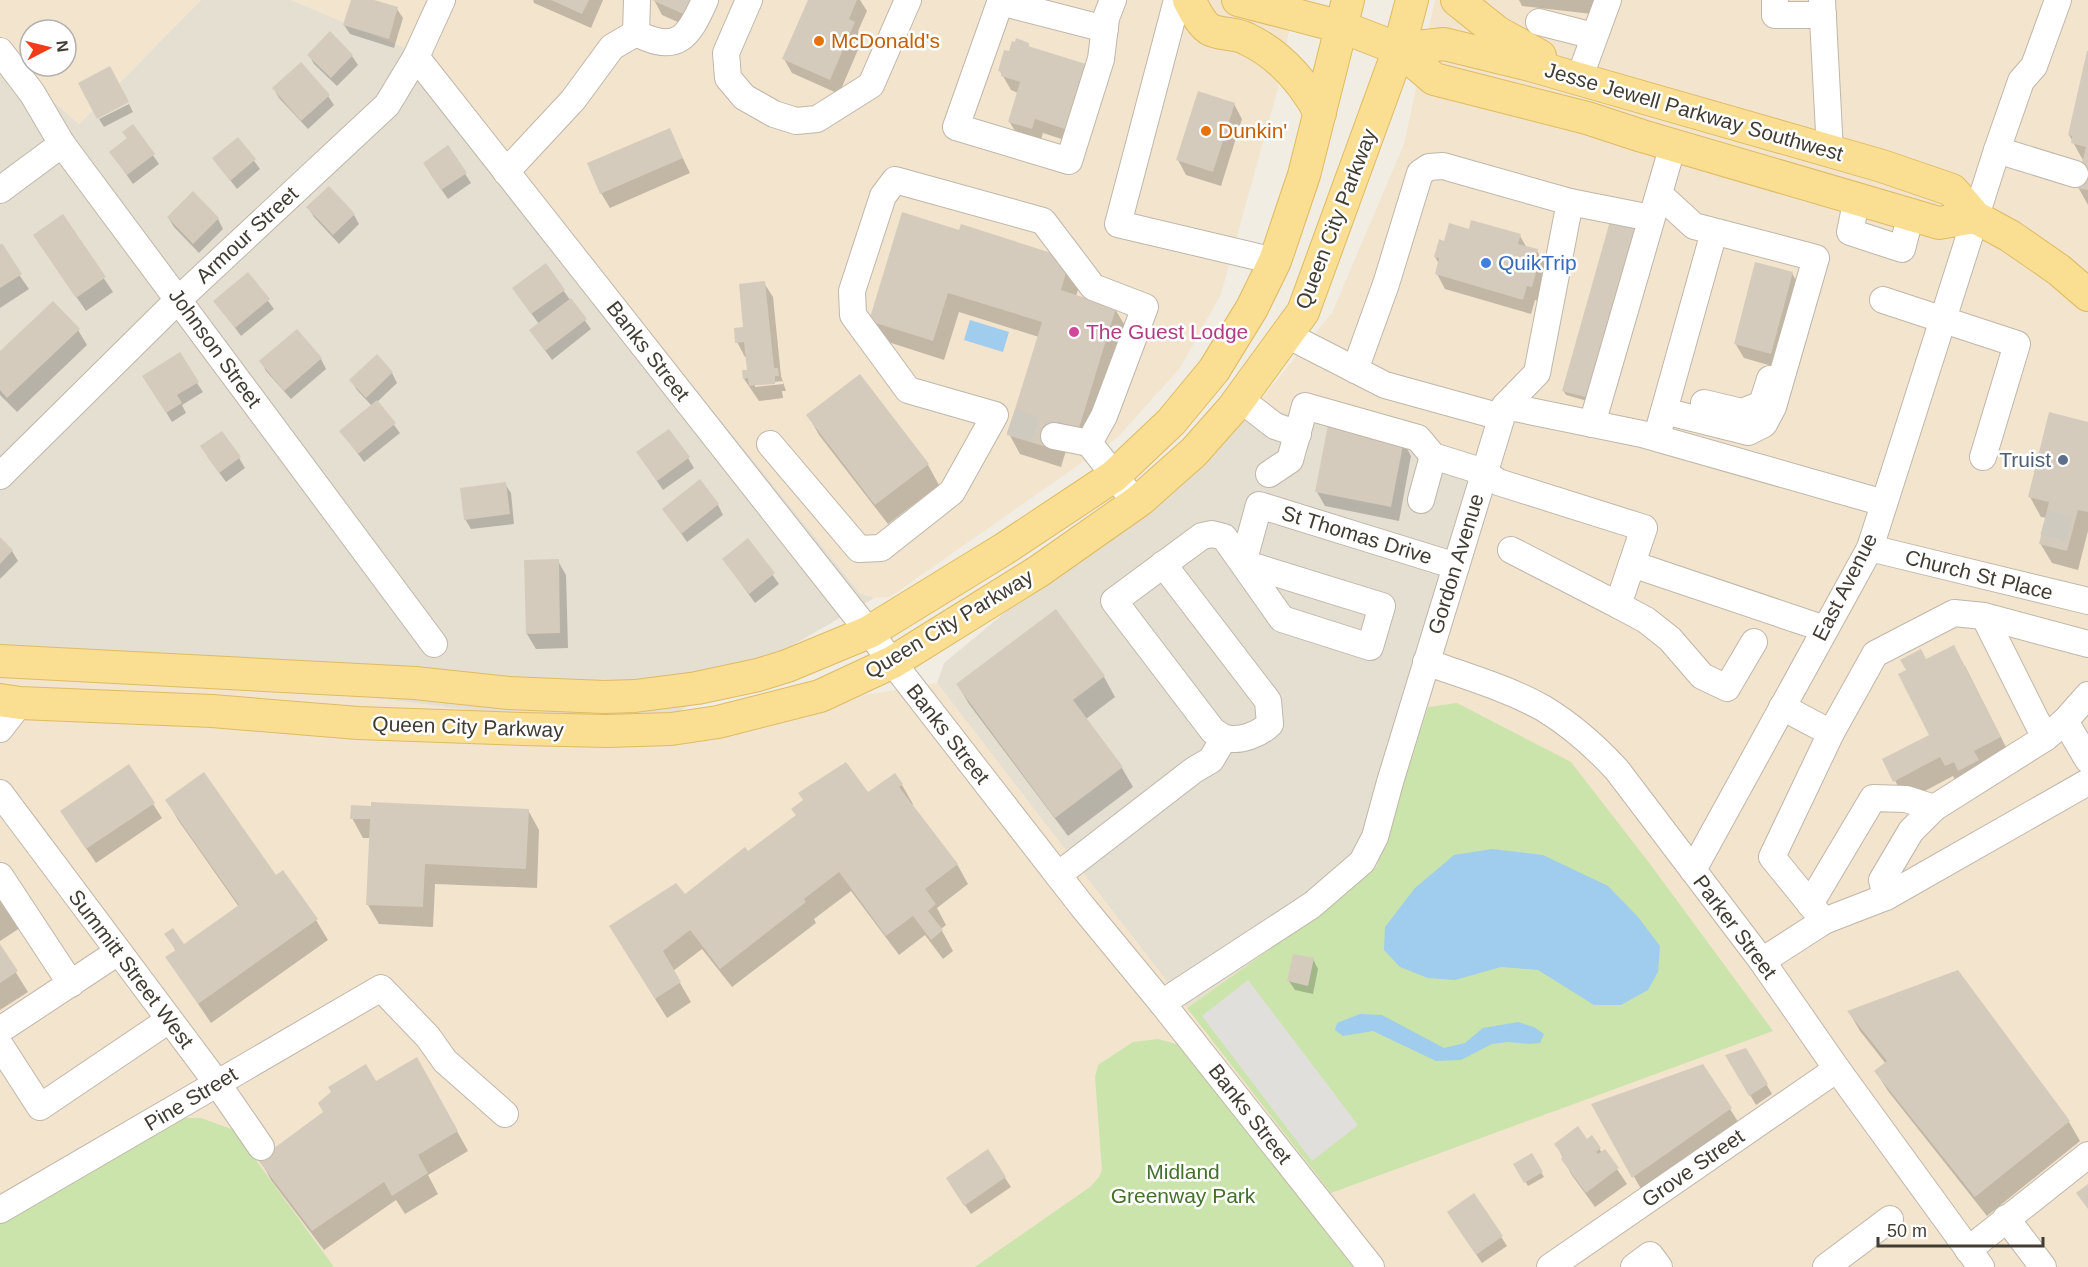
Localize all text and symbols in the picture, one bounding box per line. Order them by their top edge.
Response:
north arrow [18,18,78,78]
place label: McDonald's [831,29,940,52]
marker: McDonald's [812,34,826,48]
text: N [53,39,72,53]
street label: Jesse Jewell Parkway Southwest [1542,58,1846,165]
place label: Dunkin' [1218,119,1287,142]
marker: Dunkin' [1199,124,1213,138]
street label: Queen City Parkway [1290,125,1381,312]
street label: Armour Street [191,182,302,288]
place label: QuikTrip [1498,251,1577,274]
marker: QuikTrip [1479,256,1493,270]
street label: Johnson Street [165,284,266,412]
street label: Banks Street [602,296,695,405]
place label: The Guest Lodge [1086,320,1248,343]
marker: The Guest Lodge [1067,325,1081,339]
place label: Truist [1999,448,2051,471]
marker: Truist [2056,453,2070,467]
street label: Gordon Avenue [1423,491,1488,637]
street label: St Thomas Drive [1279,501,1435,568]
street label: East Avenue [1808,529,1881,644]
street label: Church St Place [1903,545,2056,604]
street label: Queen City Parkway [861,564,1037,683]
street label: Banks Street [902,679,995,788]
street label: Queen City Parkway [372,712,565,741]
street label: Parker Street [1689,870,1782,983]
street label: Summitt Street West [64,885,199,1052]
street label: Banks Street [1204,1059,1297,1168]
street label: Pine Street [140,1062,241,1135]
street label: Grove Street [1637,1124,1748,1211]
park label: Midland Greenway Park [1111,1160,1256,1207]
scale bar [1878,1210,2043,1248]
text: 50 m [1887,1221,1927,1241]

